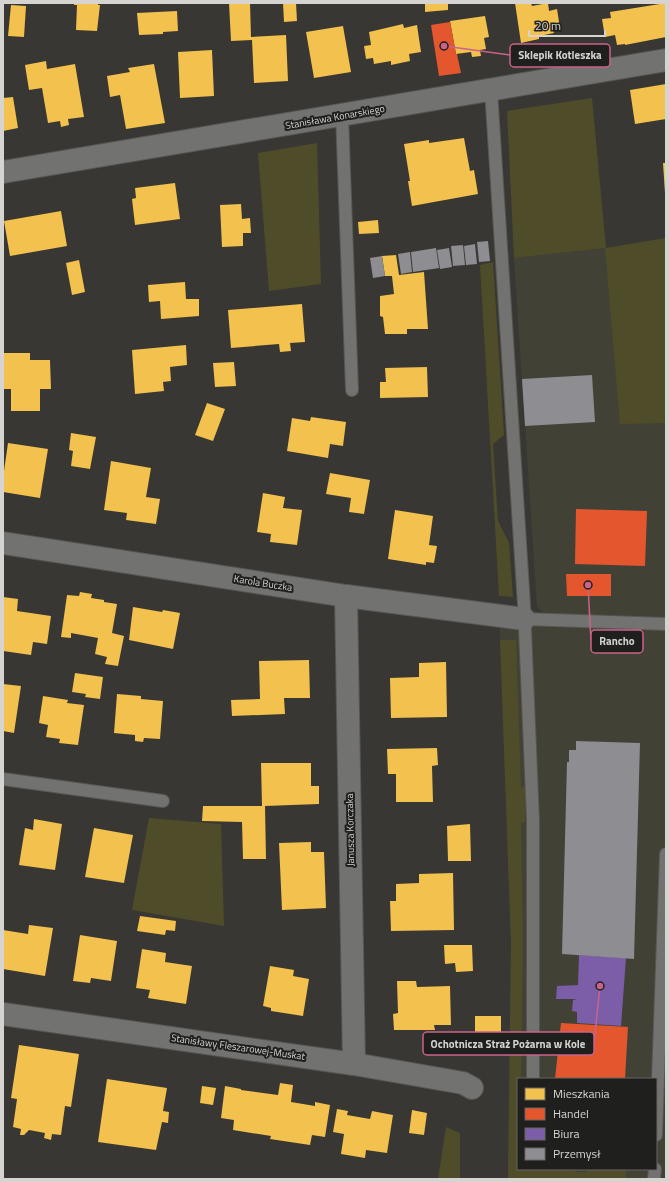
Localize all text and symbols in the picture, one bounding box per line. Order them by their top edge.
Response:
scale bar [529,12,605,38]
text: 20 m [535,16,561,35]
callout: Sklepik Kotleszka [510,44,610,67]
text: Sklepik Kotleszka [518,47,602,63]
street label: Stanisława Konarskiego [284,101,386,133]
street label: Karola Buczka [233,571,293,595]
callout: Rancho [591,630,643,653]
text: Rancho [599,633,635,649]
street label: Janusza Korczaka [342,793,358,867]
street label: Stanisławy Fleszarowej-Muskat [170,1030,306,1064]
callout: Ochotnicza Straż Pożarna w Kole [423,1032,594,1055]
text: Ochotnicza Straż Pożarna w Kole [431,1036,586,1052]
legend [517,1078,657,1170]
text: Mieszkania [553,1084,610,1103]
text: Handel [553,1104,589,1123]
text: Biura [553,1124,580,1143]
text: Przemysł [553,1144,601,1163]

